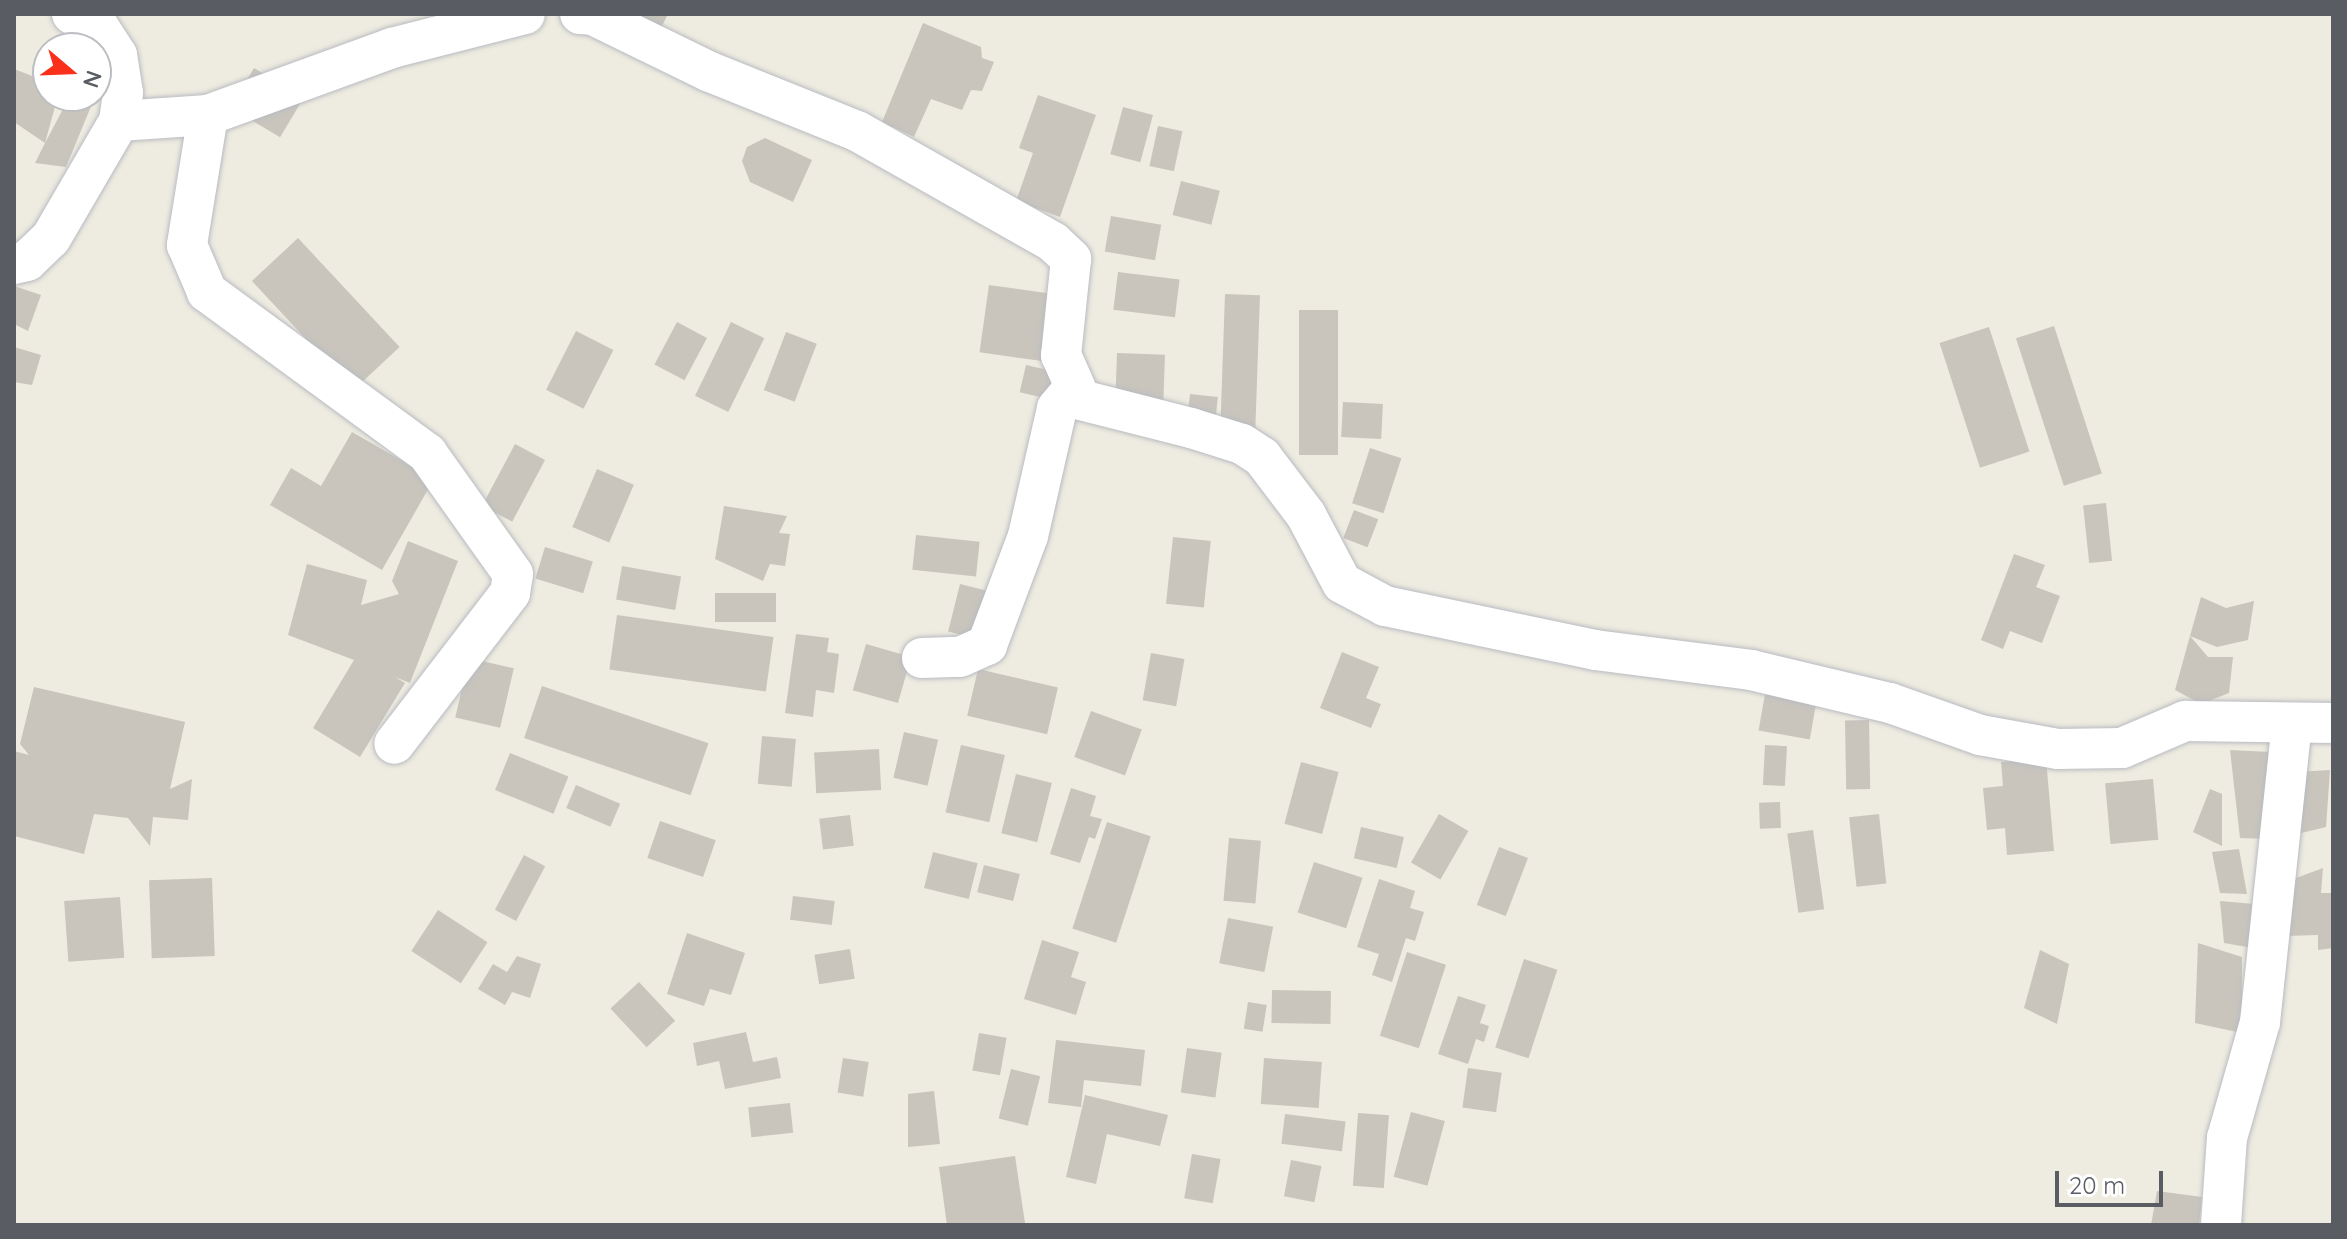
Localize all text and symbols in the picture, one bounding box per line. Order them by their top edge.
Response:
north arrow [32,32,112,112]
text: N [77,67,109,91]
scale bar [2059,1155,2167,1205]
text: 20 m [2069,1170,2125,1200]

